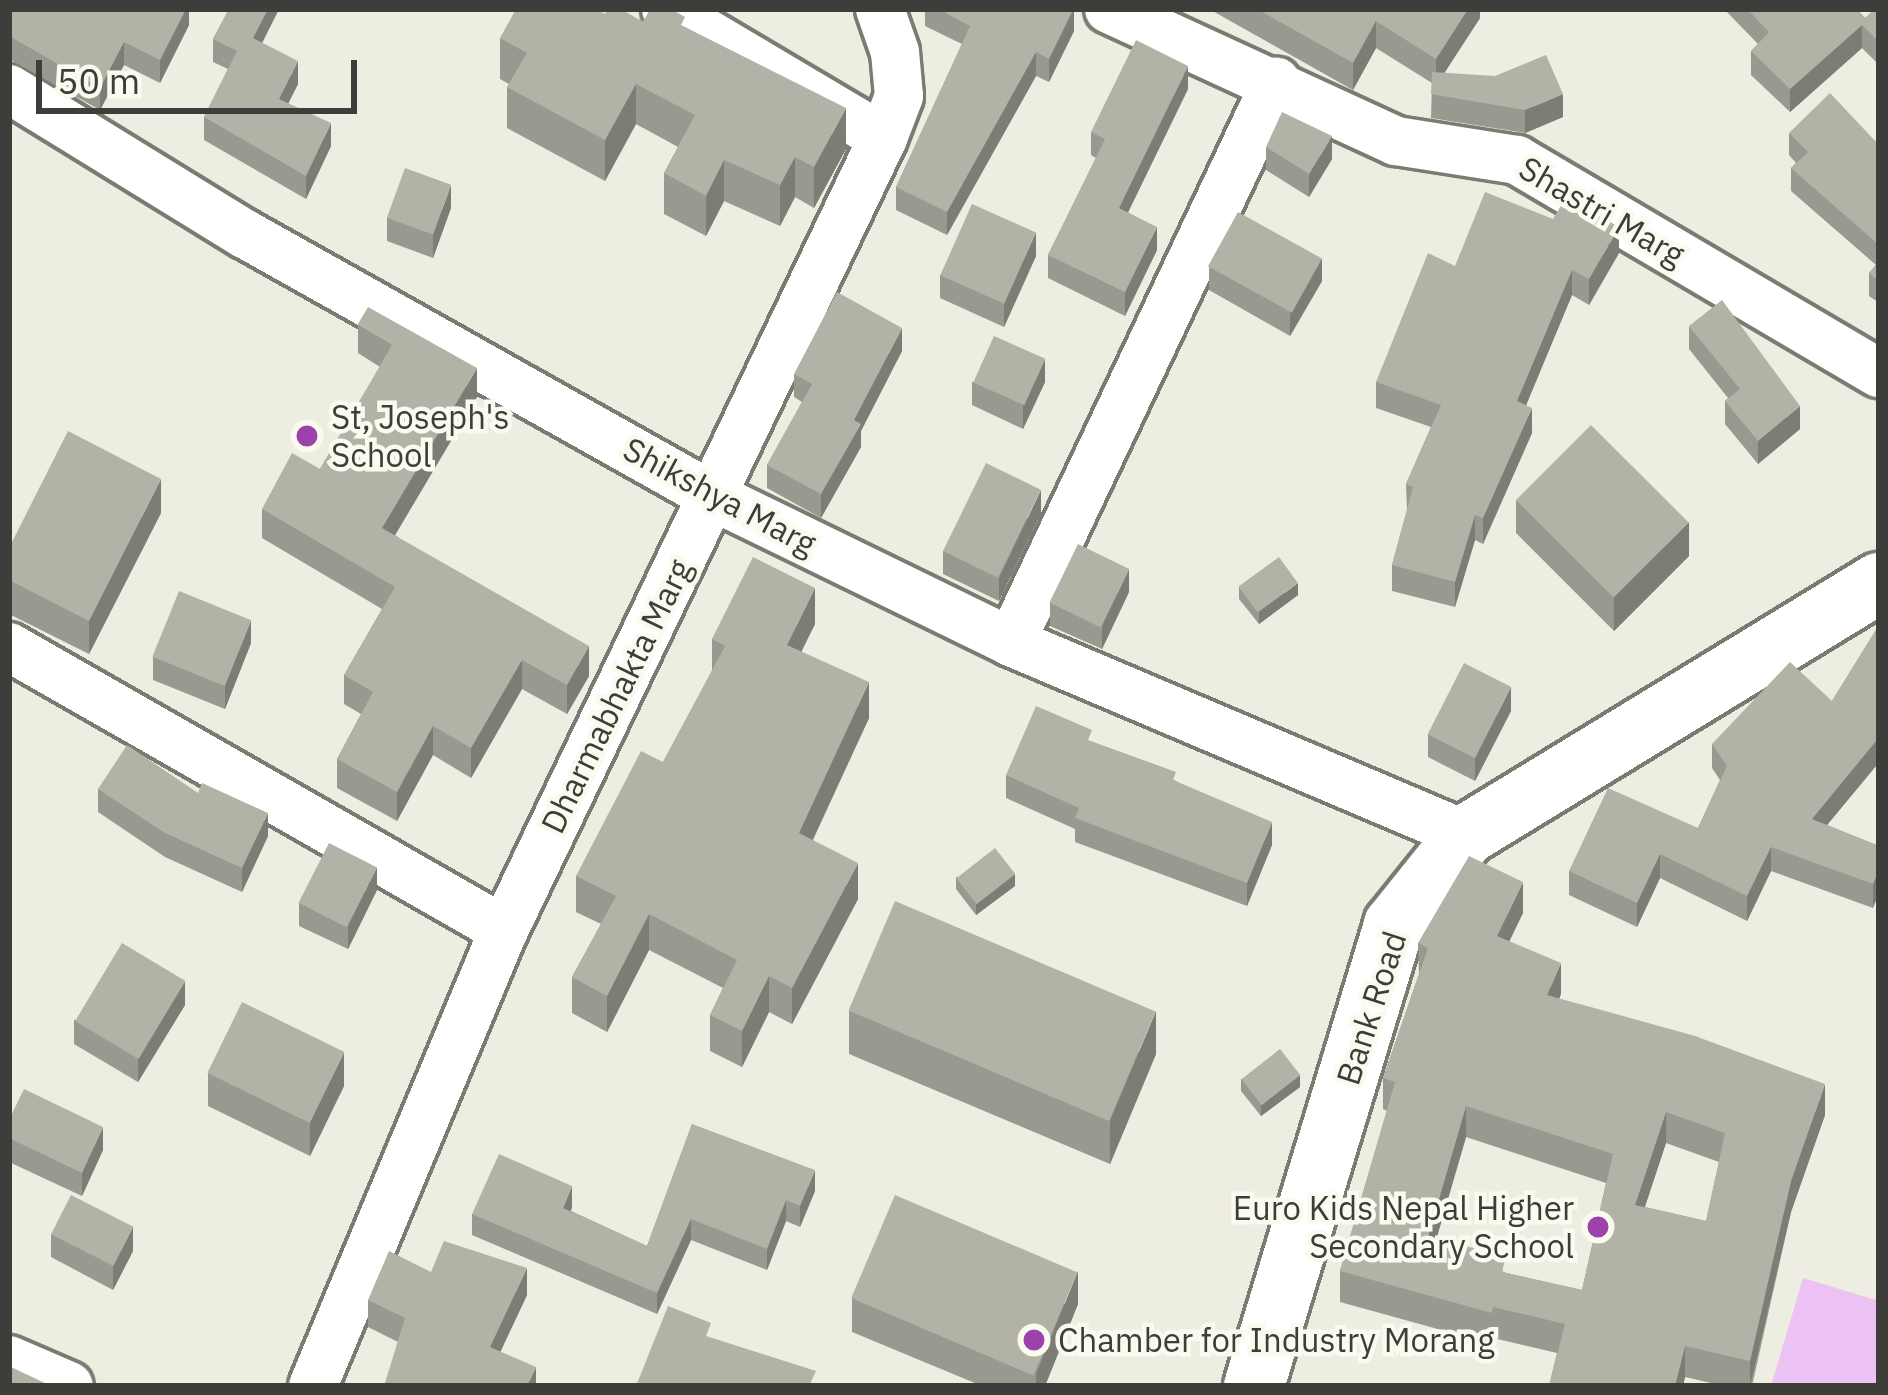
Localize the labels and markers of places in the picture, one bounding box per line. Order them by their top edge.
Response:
place label: St, Joseph's School [331,397,509,475]
marker: St, Joseph's School [294,423,320,449]
place label: Euro Kids Nepal Higher Secondary School [1233,1188,1574,1266]
marker: Euro Kids Nepal Higher Secondary School [1585,1214,1611,1240]
place label: Chamber for Industry Morang [1058,1320,1495,1360]
marker: Chamber for Industry Morang [1021,1327,1047,1353]

